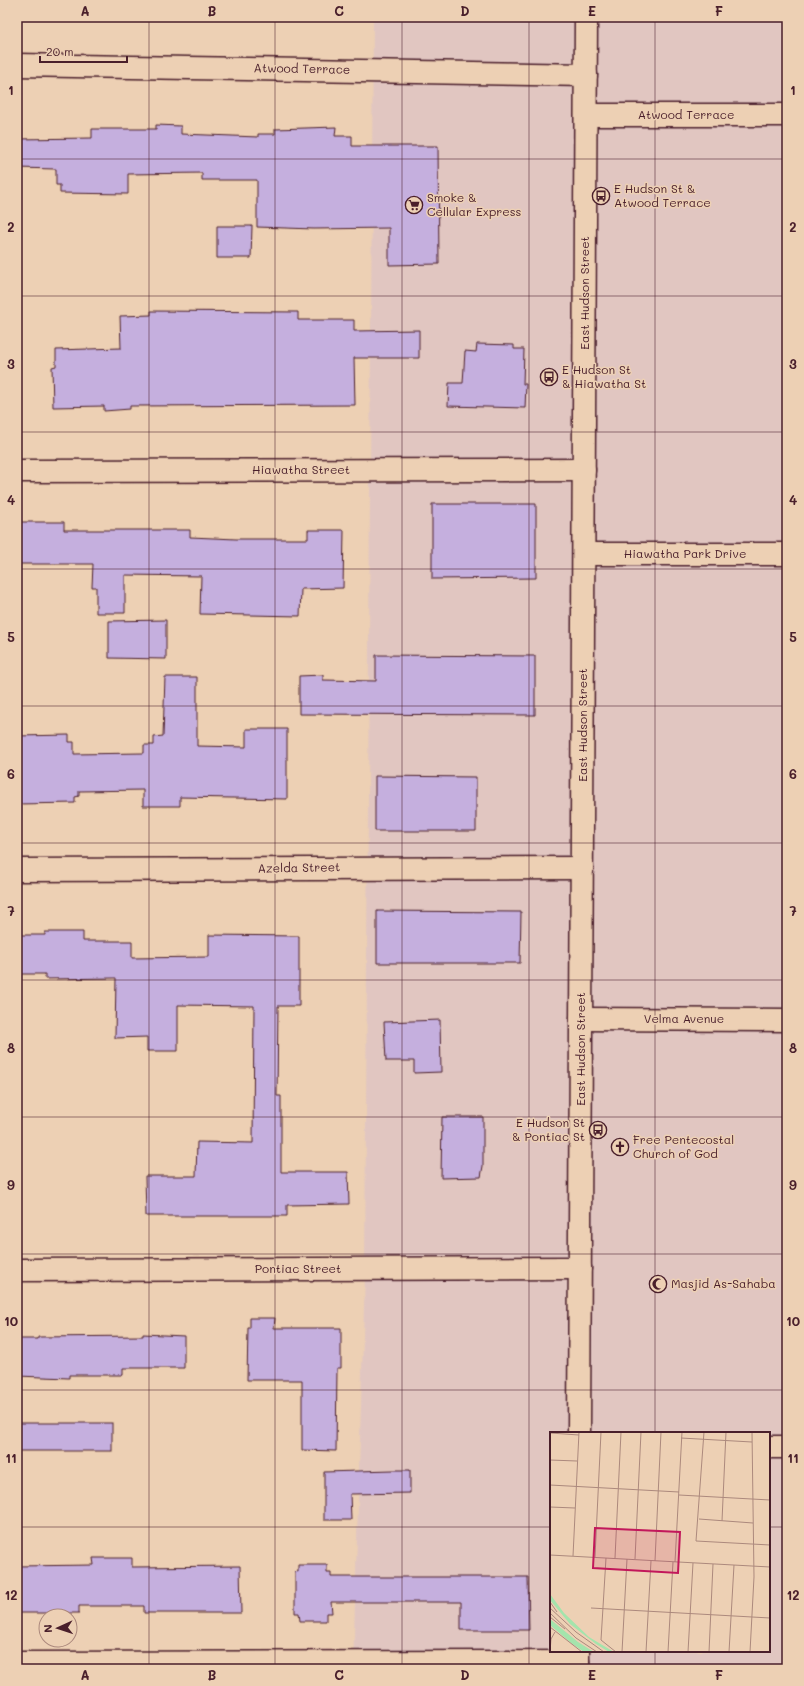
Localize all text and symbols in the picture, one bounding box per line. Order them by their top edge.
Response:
text: A [80,2,90,19]
text: B [208,2,217,19]
text: C [334,2,344,19]
text: D [460,2,470,19]
text: E [588,2,596,19]
text: F [715,2,723,19]
scale bar [40,38,127,64]
text: 20 m [46,43,74,59]
street label: Atwood Terrace [254,59,351,77]
text: 1 [8,81,14,98]
text: 1 [790,81,796,98]
street label: Atwood Terrace [638,106,734,122]
place label: E Hudson St & Atwood Terrace [614,180,711,210]
bus stop icon: E Hudson St & Atwood Terrace [591,186,611,206]
place label: Smoke & Cellular Express [427,189,522,219]
supermarket icon: Smoke & Cellular Express [404,195,424,215]
text: 2 [7,218,15,235]
text: 2 [789,218,797,235]
street label: East Hudson Street [576,236,592,350]
text: 3 [7,355,15,372]
text: 3 [789,355,797,372]
place label: E Hudson St & Hiawatha St [562,361,646,391]
bus stop icon: E Hudson St & Hiawatha St [539,367,559,387]
street label: Hiawatha Street [252,461,350,477]
text: 4 [7,491,15,508]
text: 4 [789,491,797,508]
street label: Hiawatha Park Drive [624,545,746,561]
text: 5 [7,628,15,645]
text: 5 [789,628,797,645]
street label: East Hudson Street [574,668,590,782]
text: 6 [7,765,15,782]
text: 6 [789,765,797,782]
street label: Azelda Street [258,858,340,876]
text: 7 [7,902,15,919]
text: 7 [789,902,797,919]
street label: East Hudson Street [572,992,588,1106]
street label: Velma Avenue [644,1010,724,1026]
text: 8 [7,1039,15,1056]
text: 8 [789,1039,797,1056]
place label: E Hudson St & Pontiac St [512,1114,585,1144]
bus stop icon: E Hudson St & Pontiac St [588,1120,608,1140]
place label: Free Pentecostal Church of God [633,1131,734,1161]
church icon: Free Pentecostal Church of God [610,1137,630,1157]
text: 9 [7,1176,15,1193]
text: 9 [789,1176,797,1193]
street label: Pontiac Street [255,1260,341,1276]
mosque icon: Masjid As-Sahaba [648,1274,668,1294]
place label: Masjid As-Sahaba [671,1275,776,1291]
text: 10 [4,1312,18,1329]
text: 10 [786,1312,800,1329]
inset map [550,1432,770,1652]
text: 11 [5,1449,17,1466]
text: 11 [787,1449,799,1466]
text: 12 [4,1586,18,1603]
text: 12 [786,1586,800,1603]
north arrow [38,1608,78,1648]
text: N [40,1624,55,1633]
text: A [80,1666,90,1683]
text: B [208,1666,217,1683]
text: C [334,1666,344,1683]
text: D [460,1666,470,1683]
text: E [588,1666,596,1683]
text: F [715,1666,723,1683]

